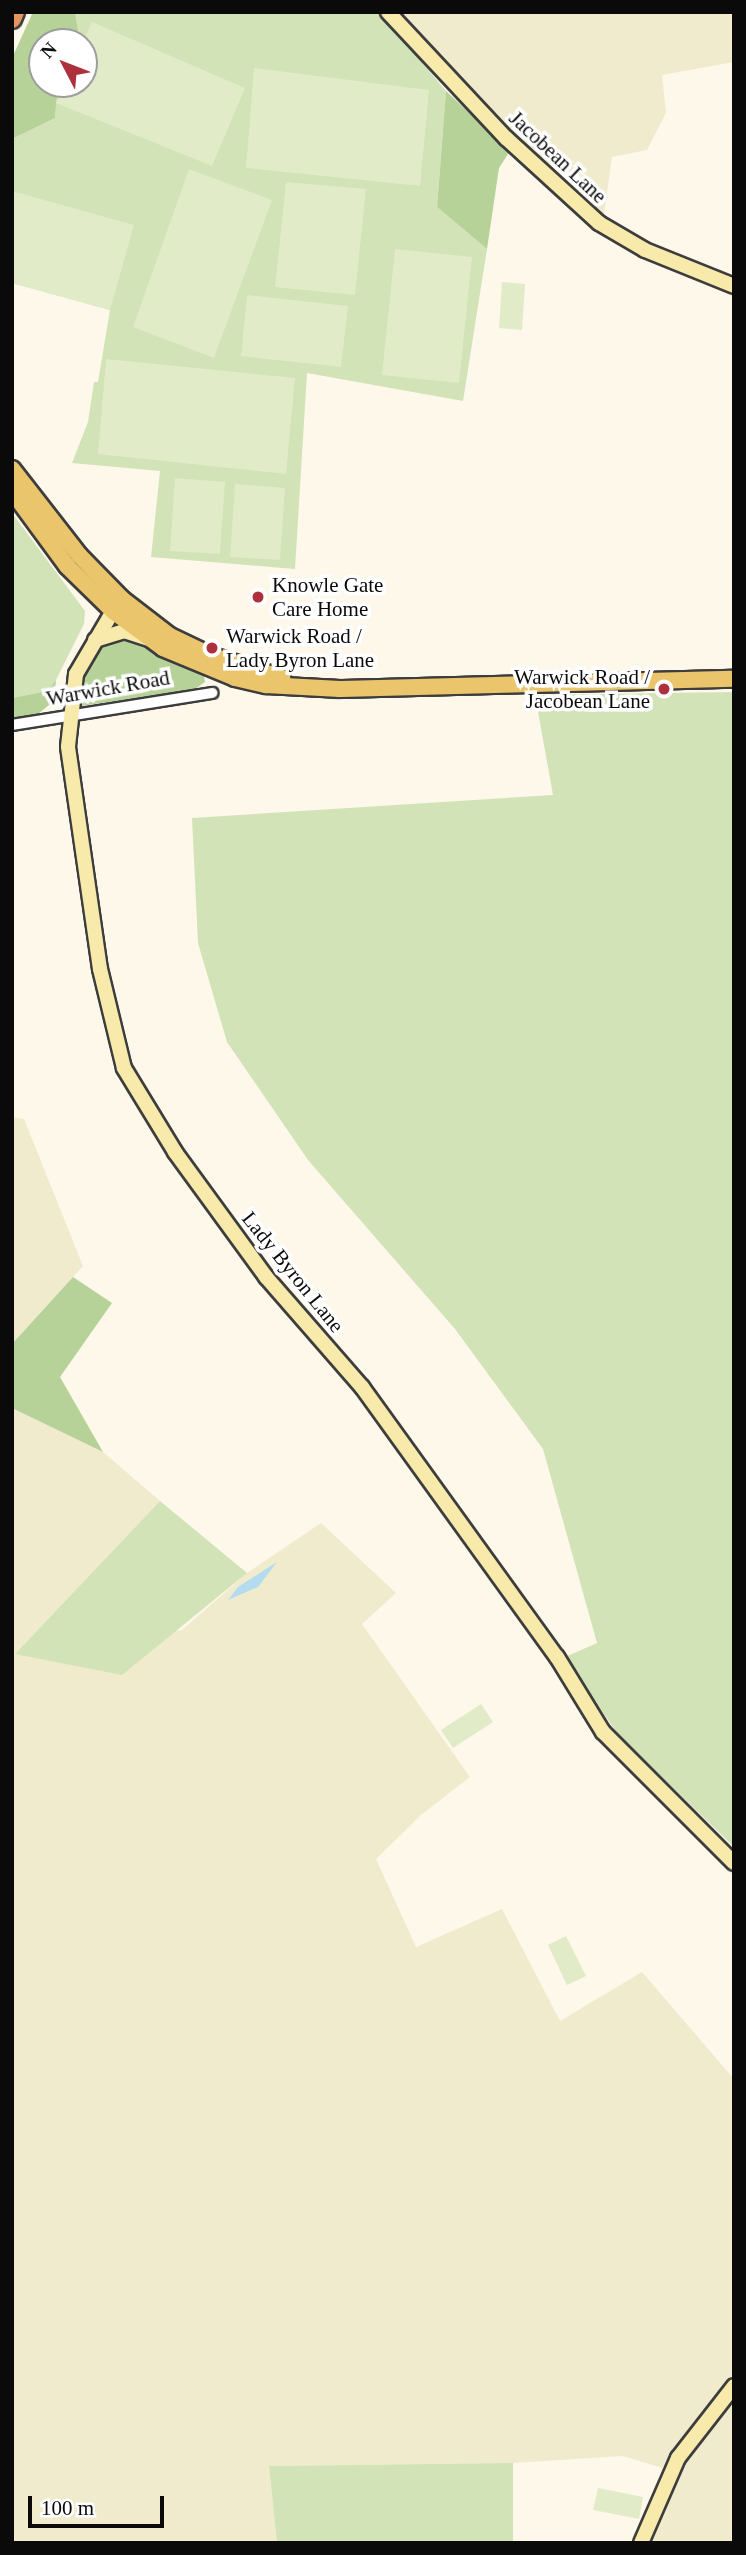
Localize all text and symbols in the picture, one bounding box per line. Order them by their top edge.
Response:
north arrow [28,28,98,98]
text: N [36,38,61,62]
street label: Jacobean Lane [504,105,612,209]
place label: Knowle Gate Care Home [272,572,383,622]
marker: Knowle Gate Care Home [250,589,266,605]
place label: Warwick Road / Lady Byron Lane [226,623,374,673]
marker: Warwick Road / Lady Byron Lane [204,640,220,656]
place label: Warwick Road / Jacobean Lane [514,664,650,714]
street label: Warwick Road [44,665,172,711]
marker: Warwick Road / Jacobean Lane [656,681,672,697]
street label: Lady Byron Lane [237,1207,349,1337]
scale bar [32,2482,168,2526]
text: 100 m [41,2496,94,2520]

